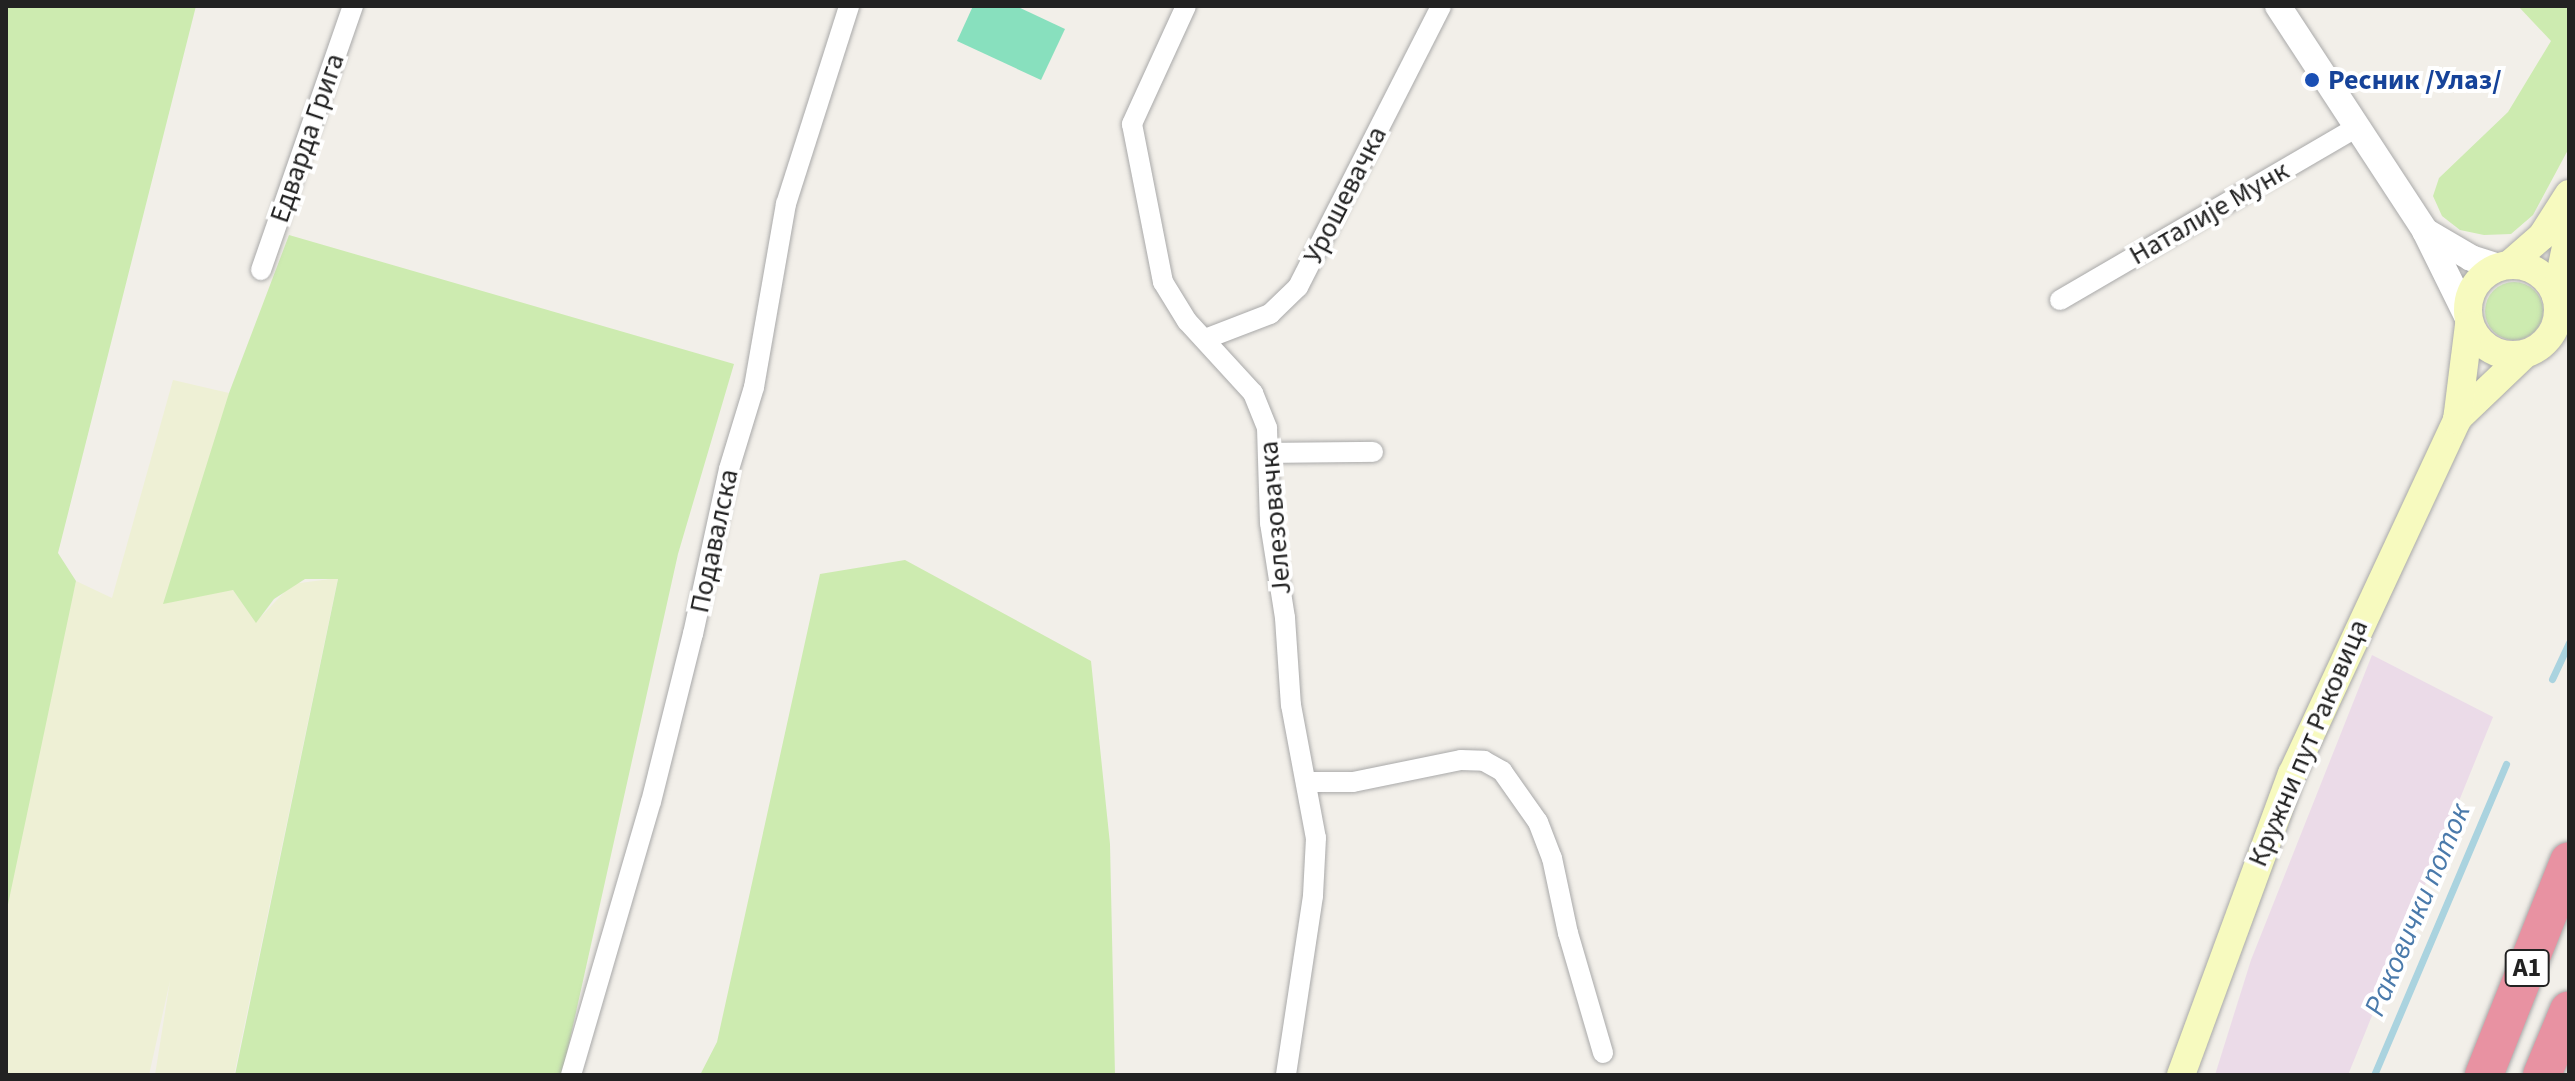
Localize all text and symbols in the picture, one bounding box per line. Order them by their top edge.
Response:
street label: Едварда Грига [262,49,352,227]
place label: Ресник /Улаз/ [2328,63,2502,97]
marker: Ресник /Улаз/ [2303,71,2321,89]
street label: Урошевачка [1296,121,1394,269]
street label: Наталије Мунк [2123,154,2295,272]
street label: Јелезовачка [1252,440,1298,596]
street label: Подавалска [682,466,746,616]
street label: Кружни пут Раковица [2241,614,2375,872]
water label: Раковички поток [2357,798,2479,1022]
road number: A1 [2503,946,2551,990]

